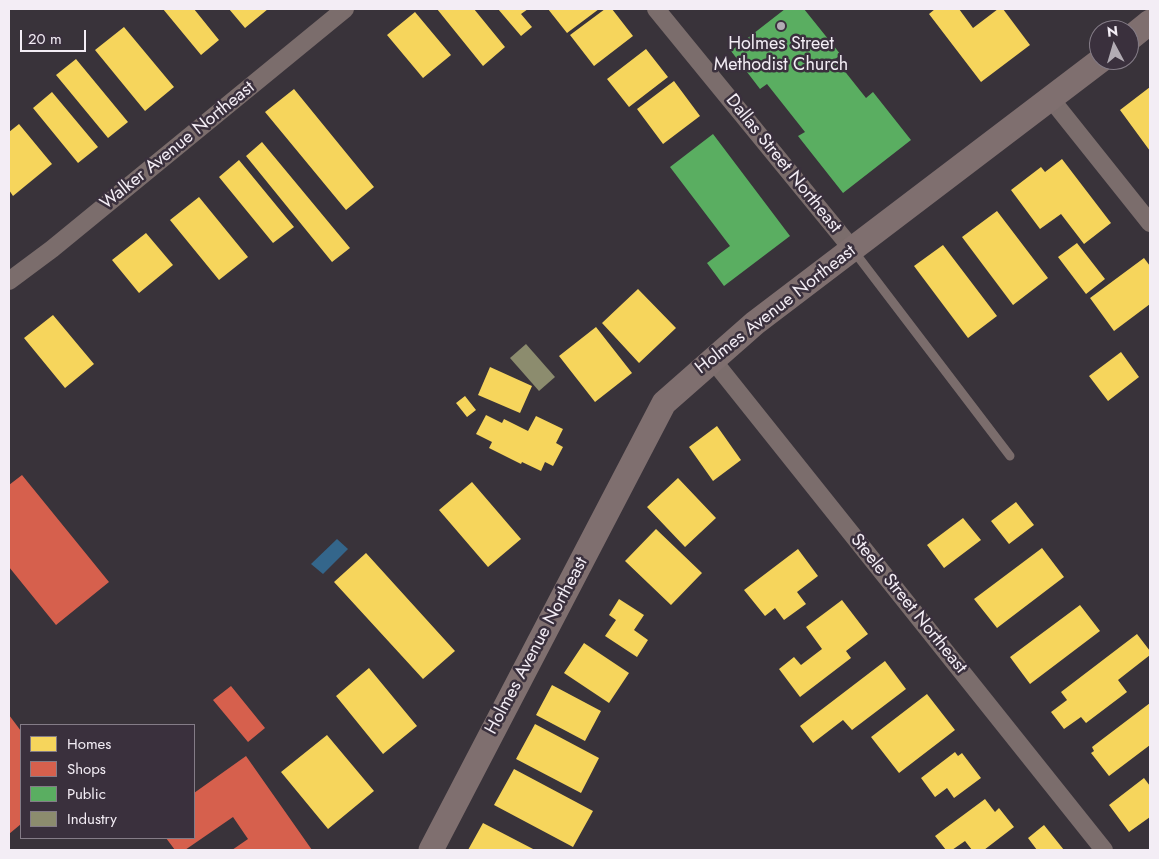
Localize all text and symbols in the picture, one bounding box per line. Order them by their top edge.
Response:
scale bar [22,20,89,52]
marker: Holmes Street Methodist Church [775,20,787,32]
north arrow [1089,20,1139,70]
text: N [1106,21,1119,42]
text: 20 m [28,28,62,50]
place label: Holmes Street Methodist Church [714,34,848,76]
street label: Walker Avenue Northeast [97,77,259,215]
street label: Dallas Street Northeast [720,90,846,238]
street label: Holmes Avenue Northeast [692,241,860,379]
street label: Steele Street Northeast [845,530,971,678]
street label: Holmes Avenue Northeast [481,554,593,738]
legend [20,724,195,839]
text: Homes [67,733,111,755]
text: Shops [67,758,106,780]
text: Public [67,783,106,805]
text: Industry [67,808,117,830]

